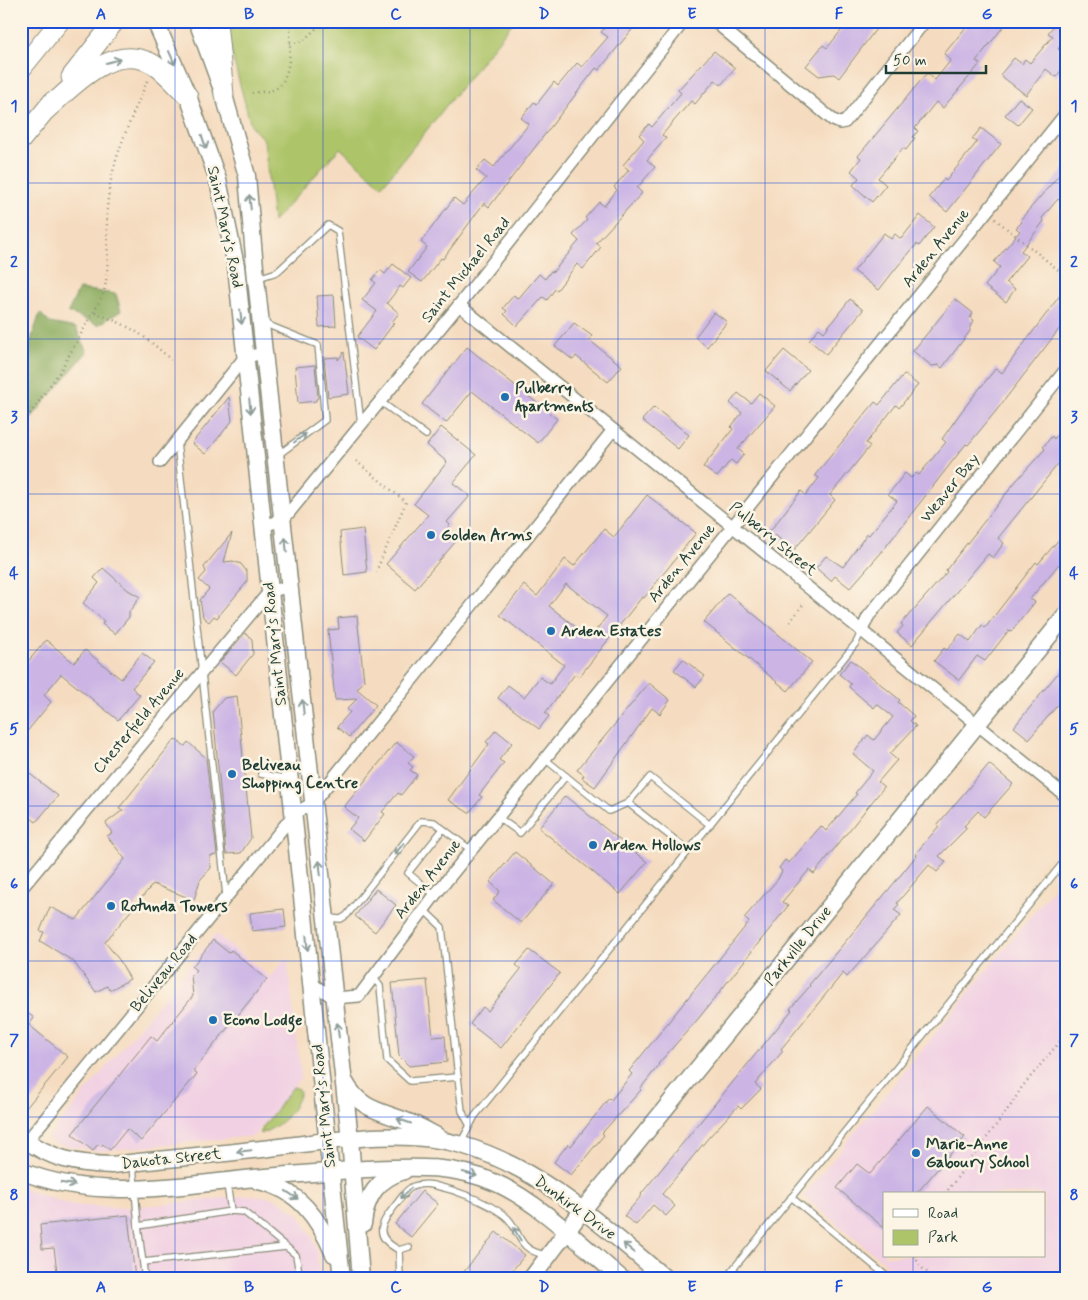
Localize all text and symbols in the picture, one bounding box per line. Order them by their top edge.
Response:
text: A [96,4,106,25]
text: B [244,4,254,25]
text: C [390,4,402,25]
text: D [538,4,550,25]
text: E [687,4,697,25]
text: F [835,4,844,25]
text: G [982,4,993,25]
scale bar [886,42,986,74]
one-way arrow [167,50,177,65]
text: 50 m [893,51,927,71]
one-way arrow [105,56,121,65]
text: 1 [10,96,18,117]
text: 1 [1070,96,1078,117]
one-way arrow [200,133,210,149]
street label: Saint Mary’s Road [202,164,248,290]
one-way arrow [245,194,255,210]
street label: Arden Avenue [897,204,975,292]
street label: Saint Michael Road [417,213,515,327]
text: 2 [10,252,18,273]
text: 2 [1070,252,1078,273]
one-way arrow [236,309,246,325]
place label: Pulberry Apartments [515,378,594,418]
marker: Pulberry Apartments [499,391,511,403]
one-way arrow [245,397,255,413]
text: 3 [10,407,18,428]
text: 3 [1070,407,1078,428]
one-way arrow [293,433,306,444]
street label: Weaver Bay [916,449,984,527]
street label: Pulberry Street [725,497,822,581]
street label: Arden Avenue [643,519,721,607]
place label: Golden Arms [441,525,533,546]
marker: Golden Arms [425,529,437,541]
one-way arrow [281,537,291,553]
text: 4 [9,563,19,584]
text: 4 [1069,563,1079,584]
street label: Saint Mary’s Road [258,581,292,707]
place label: Arden Estates [561,621,661,642]
marker: Arden Estates [545,625,557,637]
street label: Chesterfield Avenue [88,664,190,778]
one-way arrow [298,699,308,715]
text: 5 [9,719,19,740]
text: 5 [1069,719,1079,740]
place label: Beliveau Shopping Centre [242,755,358,795]
marker: Beliveau Shopping Centre [226,768,238,780]
street label: Arden Avenue [390,834,466,923]
place label: Arden Hollows [603,835,701,856]
marker: Arden Hollows [587,839,599,851]
one-way arrow [394,842,405,855]
one-way arrow [315,861,325,877]
text: 6 [10,874,18,895]
text: 6 [1070,874,1078,895]
place label: Rotunda Towers [121,896,228,917]
marker: Rotunda Towers [105,900,117,912]
street label: Parkville Drive [759,902,837,990]
street label: Beliveau Road [126,929,202,1017]
one-way arrow [302,934,312,950]
place label: Econo Lodge [223,1010,302,1033]
marker: Econo Lodge [207,1014,219,1026]
one-way arrow [333,1022,343,1038]
text: 7 [9,1030,19,1051]
text: 7 [1069,1030,1079,1051]
street label: Saint Mary’s Road [307,1043,341,1169]
one-way arrow [397,1116,413,1125]
place label: Marie-Anne Gaboury School [926,1134,1029,1173]
street label: Dakota Street [120,1143,223,1175]
one-way arrow [236,1147,252,1156]
marker: Marie-Anne Gaboury School [910,1147,922,1159]
one-way arrow [462,1170,478,1180]
street label: Dunkirk Drive [530,1171,620,1245]
one-way arrow [60,1179,76,1189]
text: 8 [9,1185,19,1206]
text: 8 [1069,1185,1079,1206]
one-way arrow [400,1186,412,1199]
one-way arrow [285,1190,299,1200]
legend [883,1192,1046,1258]
text: Road [928,1204,958,1224]
one-way arrow [512,1226,522,1241]
text: Park [928,1228,958,1248]
one-way arrow [622,1242,635,1253]
text: A [96,1277,106,1298]
text: B [244,1277,254,1298]
text: C [390,1277,402,1298]
text: D [538,1277,550,1298]
text: E [687,1277,697,1298]
text: F [835,1277,844,1298]
text: G [982,1277,993,1298]

